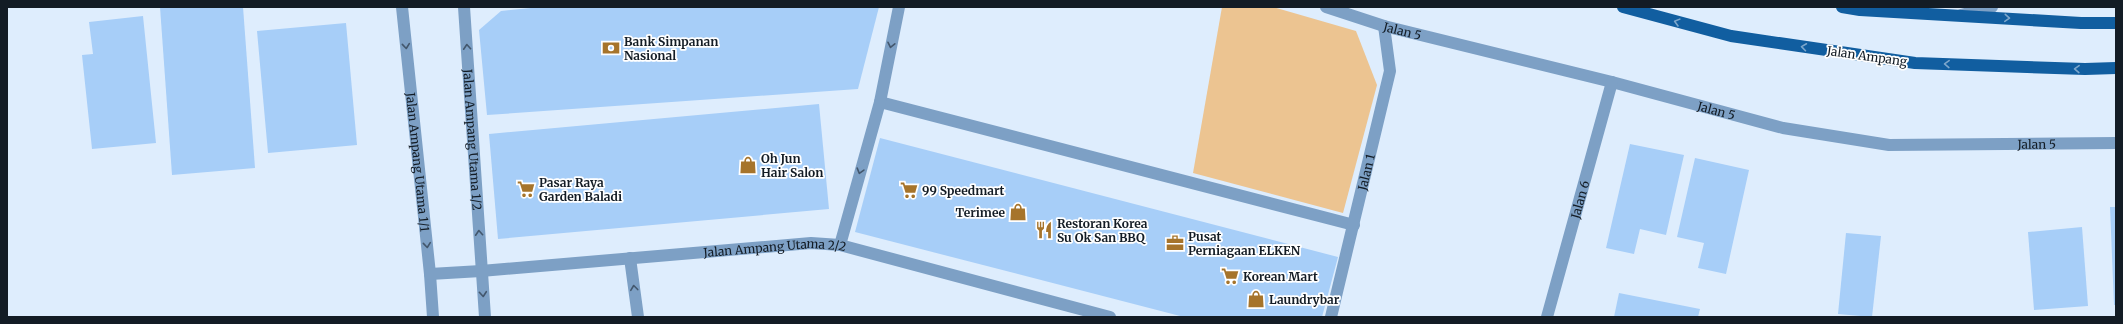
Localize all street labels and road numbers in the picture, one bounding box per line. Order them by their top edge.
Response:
street label: Jalan 5 [1381,18,1423,42]
street label: Jalan Ampang [1825,43,1909,69]
street label: Jalan Ampang Utama 1/2 [461,68,485,211]
street label: Jalan Ampang Utama 1/1 [403,91,433,233]
street label: Jalan 5 [1695,98,1737,122]
street label: Jalan 5 [2016,136,2056,151]
street label: Jalan 1 [1354,152,1377,193]
street label: Jalan 6 [1567,179,1592,221]
street label: Jalan Ampang Utama 2/2 [702,235,848,260]

